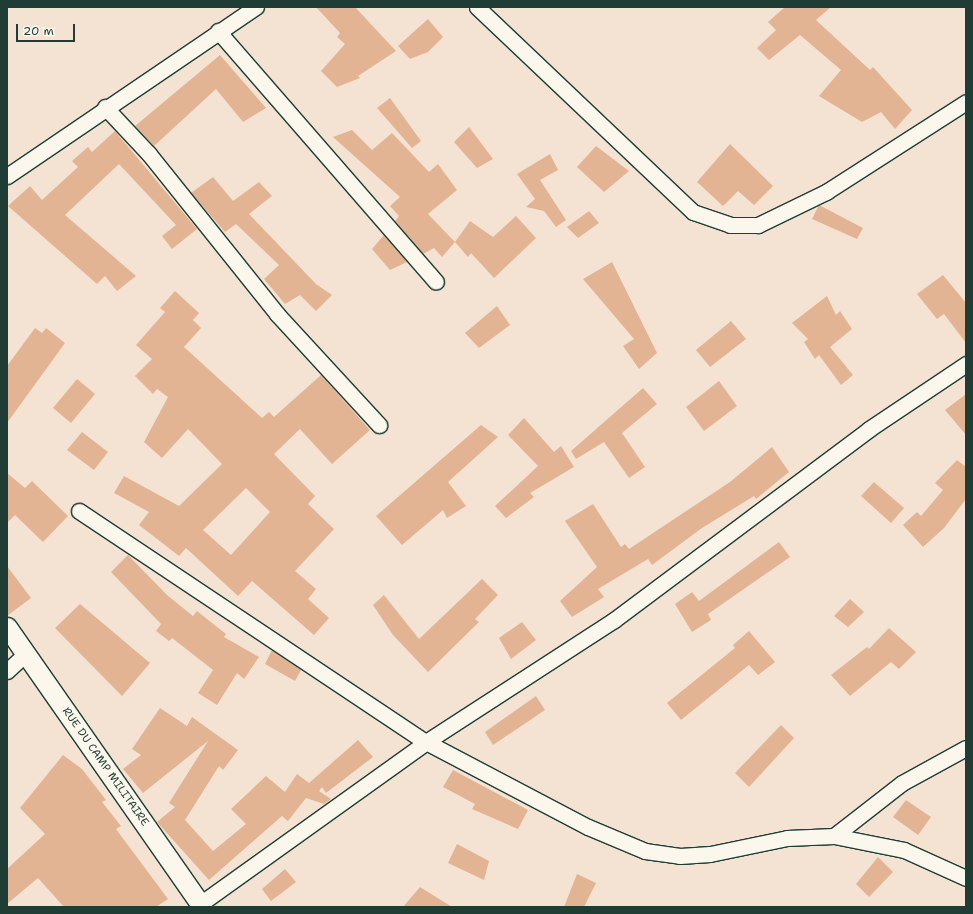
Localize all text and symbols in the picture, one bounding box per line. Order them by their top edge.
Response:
scale bar [18,16,77,42]
text: 20 m [23,23,54,39]
street label: RUE DU CAMP MILITAIRE [59,705,151,829]

